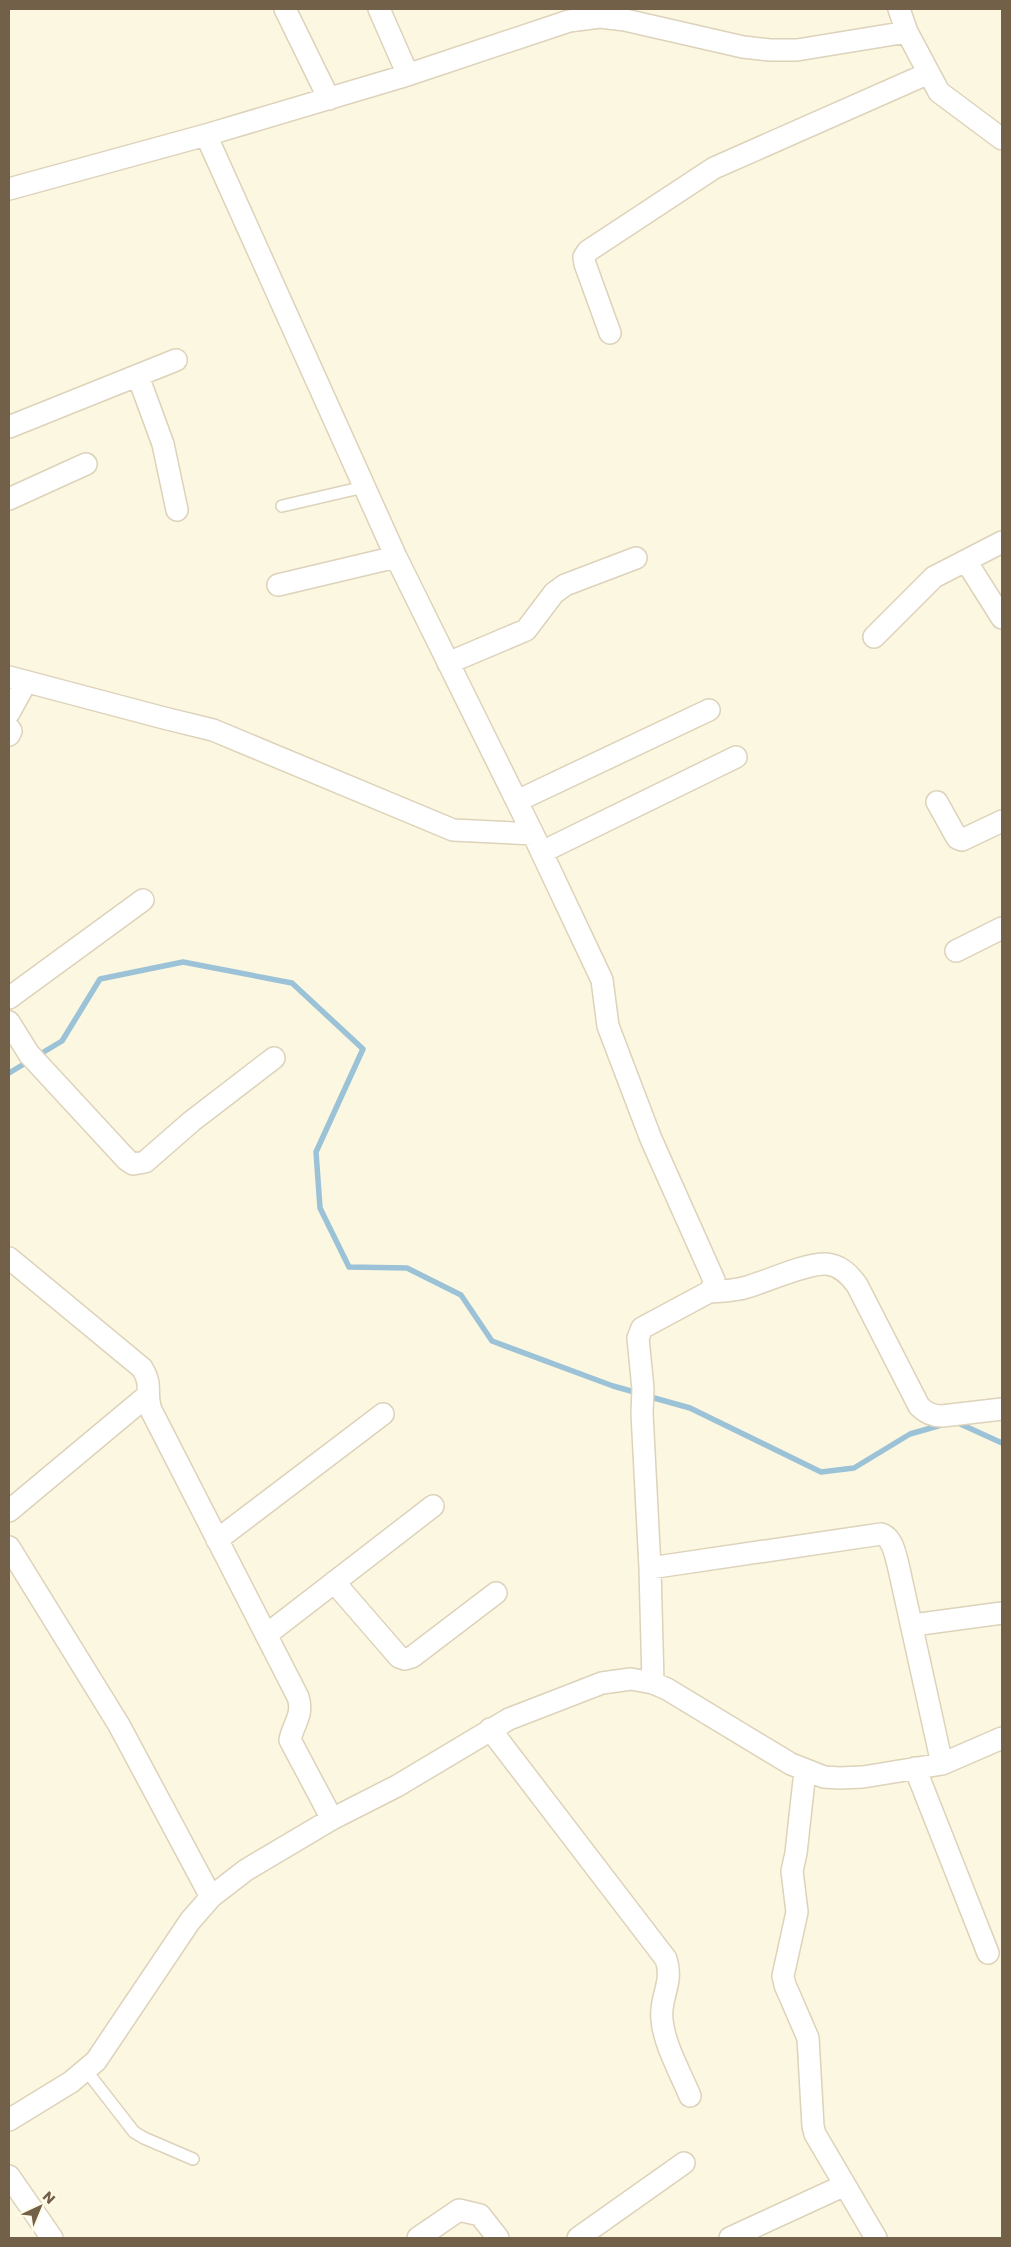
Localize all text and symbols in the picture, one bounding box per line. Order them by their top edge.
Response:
north arrow [15,2182,65,2232]
text: N [38,2187,60,2208]

